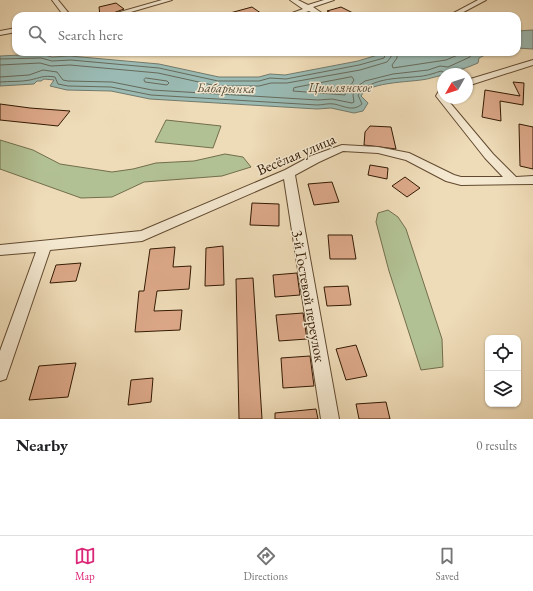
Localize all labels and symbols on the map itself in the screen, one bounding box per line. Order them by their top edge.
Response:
north arrow [437,68,473,104]
water label: Бабарынка [196,79,255,97]
water label: Цимлянское [307,79,372,96]
street label: Весёлая улица [254,129,338,179]
street label: 3-й Гостевой переулок [288,228,330,364]

